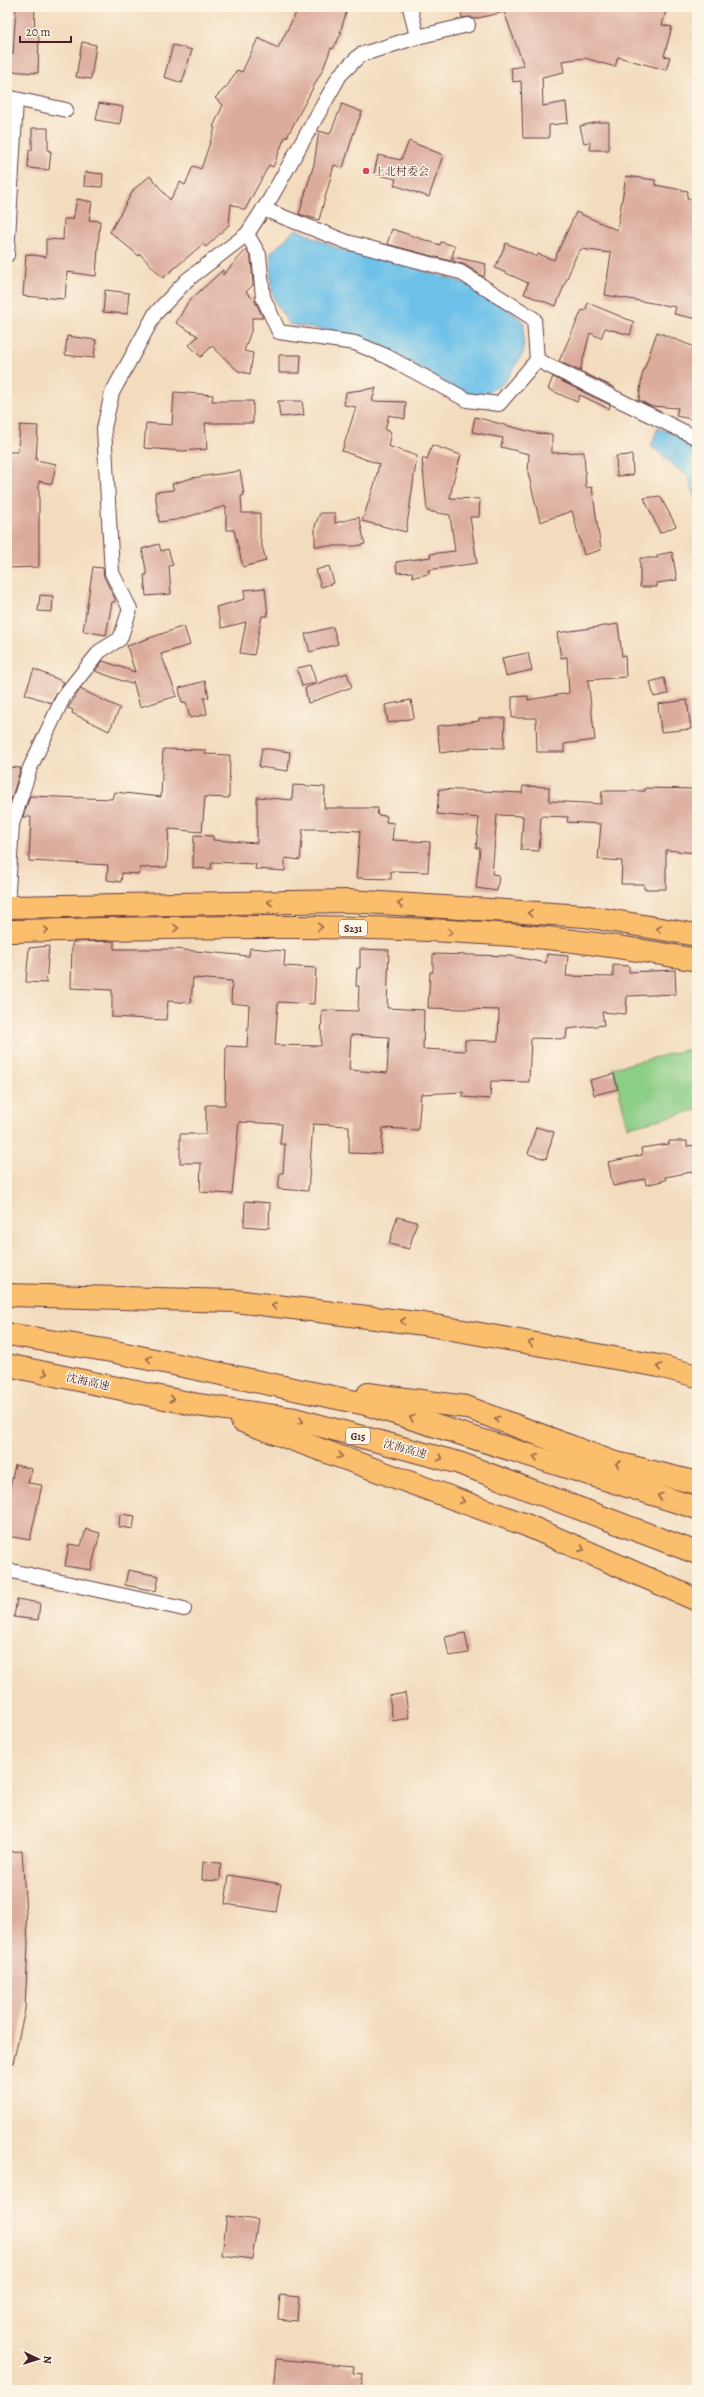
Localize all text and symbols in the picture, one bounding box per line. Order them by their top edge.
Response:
scale bar [20,18,71,44]
text: 20 m [26,24,50,40]
place label: 上北村委会 [374,164,429,179]
marker: 上北村委会 [361,166,371,176]
one-way arrow [267,898,273,906]
one-way arrow [397,900,403,909]
one-way arrow [527,908,533,917]
road number: S231 [339,920,367,936]
one-way arrow [317,923,323,931]
one-way arrow [173,924,179,932]
one-way arrow [655,925,662,934]
one-way arrow [43,926,49,934]
one-way arrow [447,928,453,936]
one-way arrow [271,1302,277,1311]
one-way arrow [400,1317,406,1326]
one-way arrow [528,1339,534,1348]
one-way arrow [146,1356,152,1364]
one-way arrow [656,1363,662,1371]
one-way arrow [42,1368,48,1377]
street label: 沈海高速 [65,1370,111,1394]
one-way arrow [169,1395,176,1403]
one-way arrow [409,1414,416,1423]
one-way arrow [493,1415,500,1423]
one-way arrow [297,1416,304,1425]
road number: G15 [346,1428,370,1444]
street label: 沈海高速 [382,1436,428,1462]
one-way arrow [336,1452,343,1460]
one-way arrow [436,1453,443,1462]
one-way arrow [533,1453,540,1462]
one-way arrow [615,1460,622,1468]
one-way arrow [657,1492,664,1500]
one-way arrow [458,1496,465,1505]
one-way arrow [579,1545,586,1553]
north arrow [18,2339,58,2379]
text: N [40,2355,55,2364]

